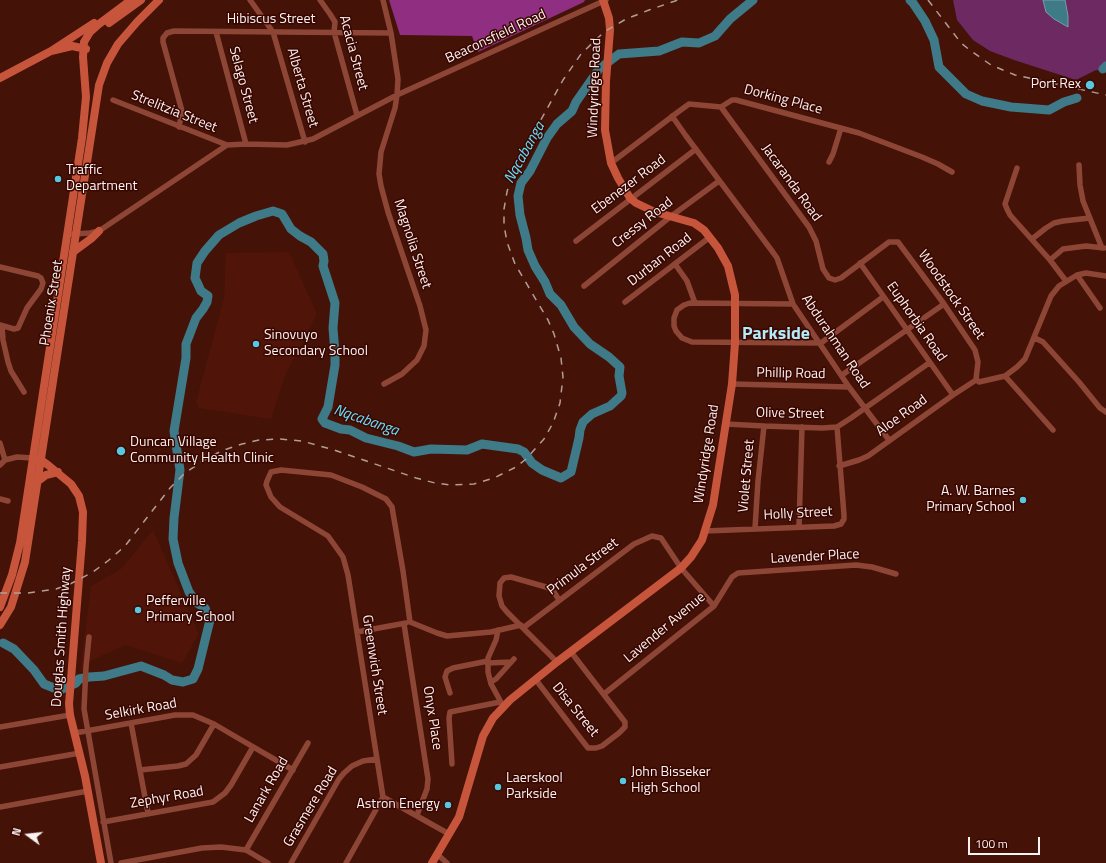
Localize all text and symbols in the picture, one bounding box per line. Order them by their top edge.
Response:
street label: Beaconsfield Road [443,6,549,68]
street label: Hibiscus Street [227,12,315,28]
street label: Acacia Street [335,14,371,92]
street label: Windyridge Road [585,38,605,138]
street label: Selago Street [225,45,261,125]
street label: Alberta Street [283,46,321,130]
place label: Port Rex [1031,77,1081,93]
marker: Port Rex [1084,79,1096,91]
street label: Dorking Place [742,81,824,119]
street label: Strelitzia Street [129,87,219,137]
water label: Nqcabanga [501,119,549,187]
street label: Jacaranda Road [757,141,825,225]
street label: Ebenezer Road [589,152,669,218]
place label: Traffic Department [66,163,137,196]
marker: Traffic Department [53,174,63,184]
street label: Cressy Road [609,194,677,252]
street label: Magnolia Street [390,197,434,291]
street label: Durban Road [625,230,695,290]
street label: Woodstock Street [914,247,988,343]
street label: Phoenix Street [37,259,67,347]
street label: Euphorbia Road [882,279,950,365]
street label: Abdurahman Road [797,292,873,392]
district label: Parkside [742,324,810,346]
place label: Sinovuyo Secondary School [264,328,368,360]
marker: Sinovuyo Secondary School [251,339,261,349]
street label: Phillip Road [756,365,826,383]
street label: Aloe Road [873,392,931,440]
water label: Nqcabanga [331,402,401,440]
street label: Windyridge Road [691,403,723,505]
street label: Olive Street [756,405,824,423]
place label: Duncan Village Community Health Clinic [130,435,274,468]
street label: Violet Street [735,439,759,513]
marker: Duncan Village Community Health Clinic [115,445,127,457]
place label: A. W. Barnes Primary School [926,484,1015,516]
marker: A. W. Barnes Primary School [1018,495,1028,505]
street label: Holly Street [763,504,833,524]
street label: Primula Street [544,535,622,599]
street label: Lavender Place [770,546,860,568]
street label: Douglas Smith Highway [49,566,75,708]
street label: Lavender Avenue [621,589,709,667]
place label: Pefferville Primary School [146,594,235,626]
marker: Pefferville Primary School [133,605,143,615]
street label: Greenwich Street [358,614,390,716]
street label: Disa Street [548,680,602,740]
street label: Onyx Place [419,685,445,751]
street label: Selkirk Road [104,695,178,725]
street label: Lanark Road [241,754,293,826]
street label: Grasmere Road [280,764,342,850]
place label: John Bisseker High School [631,765,711,798]
place label: Laerskool Parkside [506,771,563,804]
marker: John Bisseker High School [618,776,628,786]
marker: Laerskool Parkside [493,782,503,792]
street label: Zephyr Road [129,783,205,813]
place label: Astron Energy [357,797,440,813]
marker: Astron Energy [443,800,453,810]
north arrow [8,815,48,855]
text: N [8,826,25,838]
scale bar [970,829,1042,855]
text: 100 m [975,834,1008,853]

